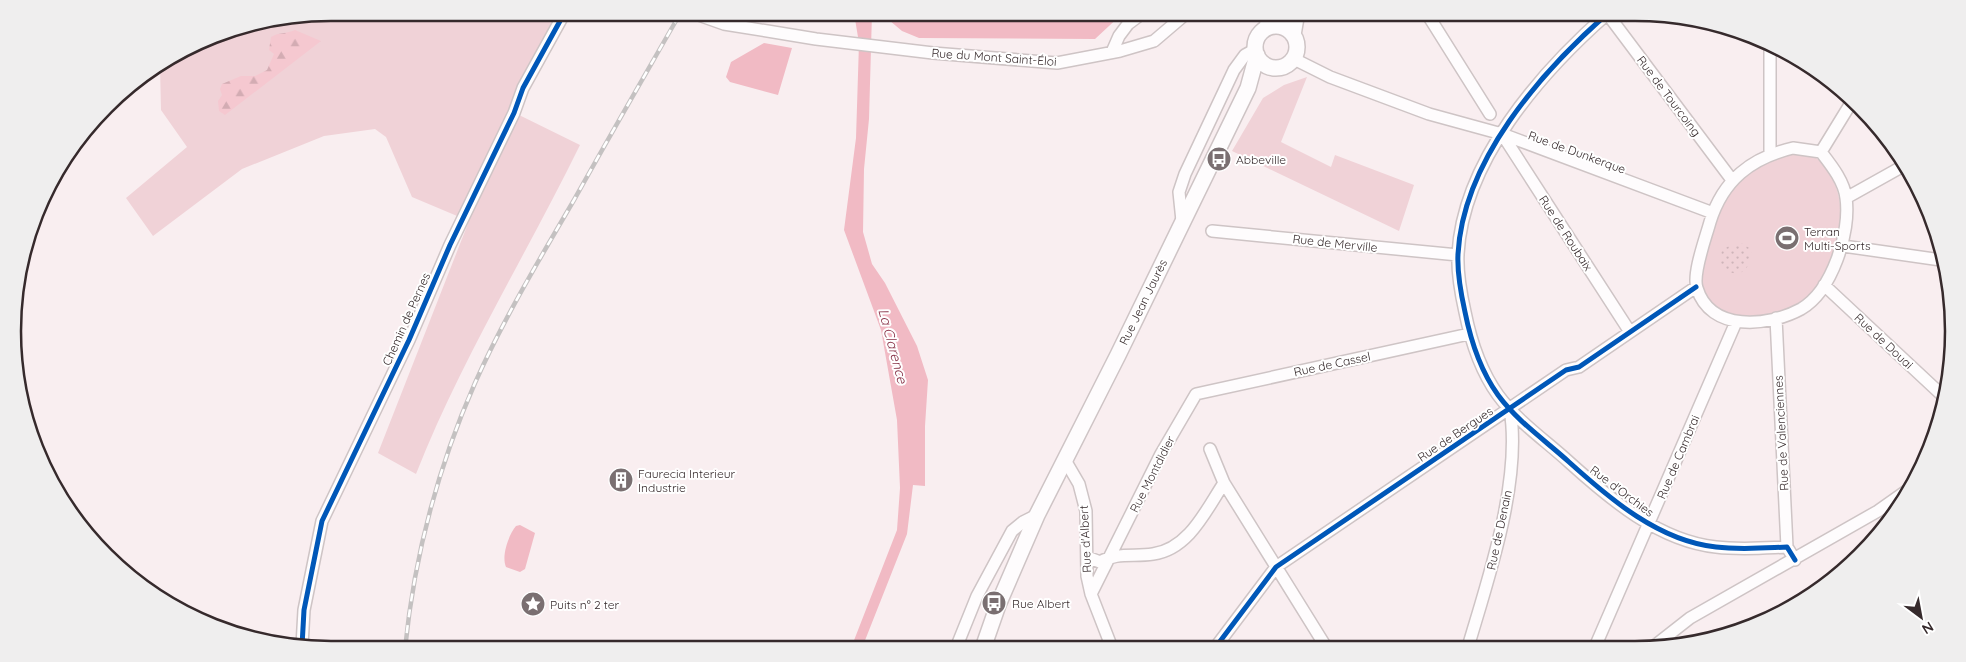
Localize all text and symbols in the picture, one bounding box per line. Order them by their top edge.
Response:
street label: Rue du Mont Saint-Éloi [931,45,1057,69]
street label: Rue de Tourcoing [1634,53,1704,139]
street label: Rue de Dunkerque [1526,127,1628,177]
bus stop icon: Abbeville [1206,146,1232,172]
place label: Abbeville [1236,152,1286,167]
street label: Rue de Roubaix [1536,192,1596,274]
place label: Terran Multi-Sports [1804,224,1871,253]
sports icon: Terran Multi-Sports [1774,225,1800,251]
street label: Rue de Merville [1292,231,1378,255]
street label: Rue Jean Jaurès [1116,256,1170,347]
street label: Chemin de Pernes [379,270,433,368]
water label: La Clarence [874,307,912,386]
street label: Rue de Douai [1852,310,1916,372]
street label: Rue de Cassel [1292,349,1372,379]
street label: Rue de Valenciennes [1770,375,1792,491]
street label: Rue de Bergues [1414,403,1496,465]
street label: Rue de Cambrai [1654,413,1702,501]
street label: Rue Montdidier [1126,433,1178,515]
street label: Rue d'Orchies [1587,462,1657,520]
place label: Faurecia Interieur Industrie [638,466,736,495]
building icon: Faurecia Interieur Industrie [608,467,634,493]
street label: Rue de Denain [1483,489,1515,571]
street label: Rue d'Albert [1076,505,1094,573]
bus stop icon: Rue Albert [981,590,1007,616]
place icon: Puits n° 2 ter [520,591,546,617]
north arrow [1896,592,1946,642]
place label: Rue Albert [1012,596,1070,611]
place label: Puits n° 2 ter [550,597,620,612]
text: N [1919,618,1937,638]

